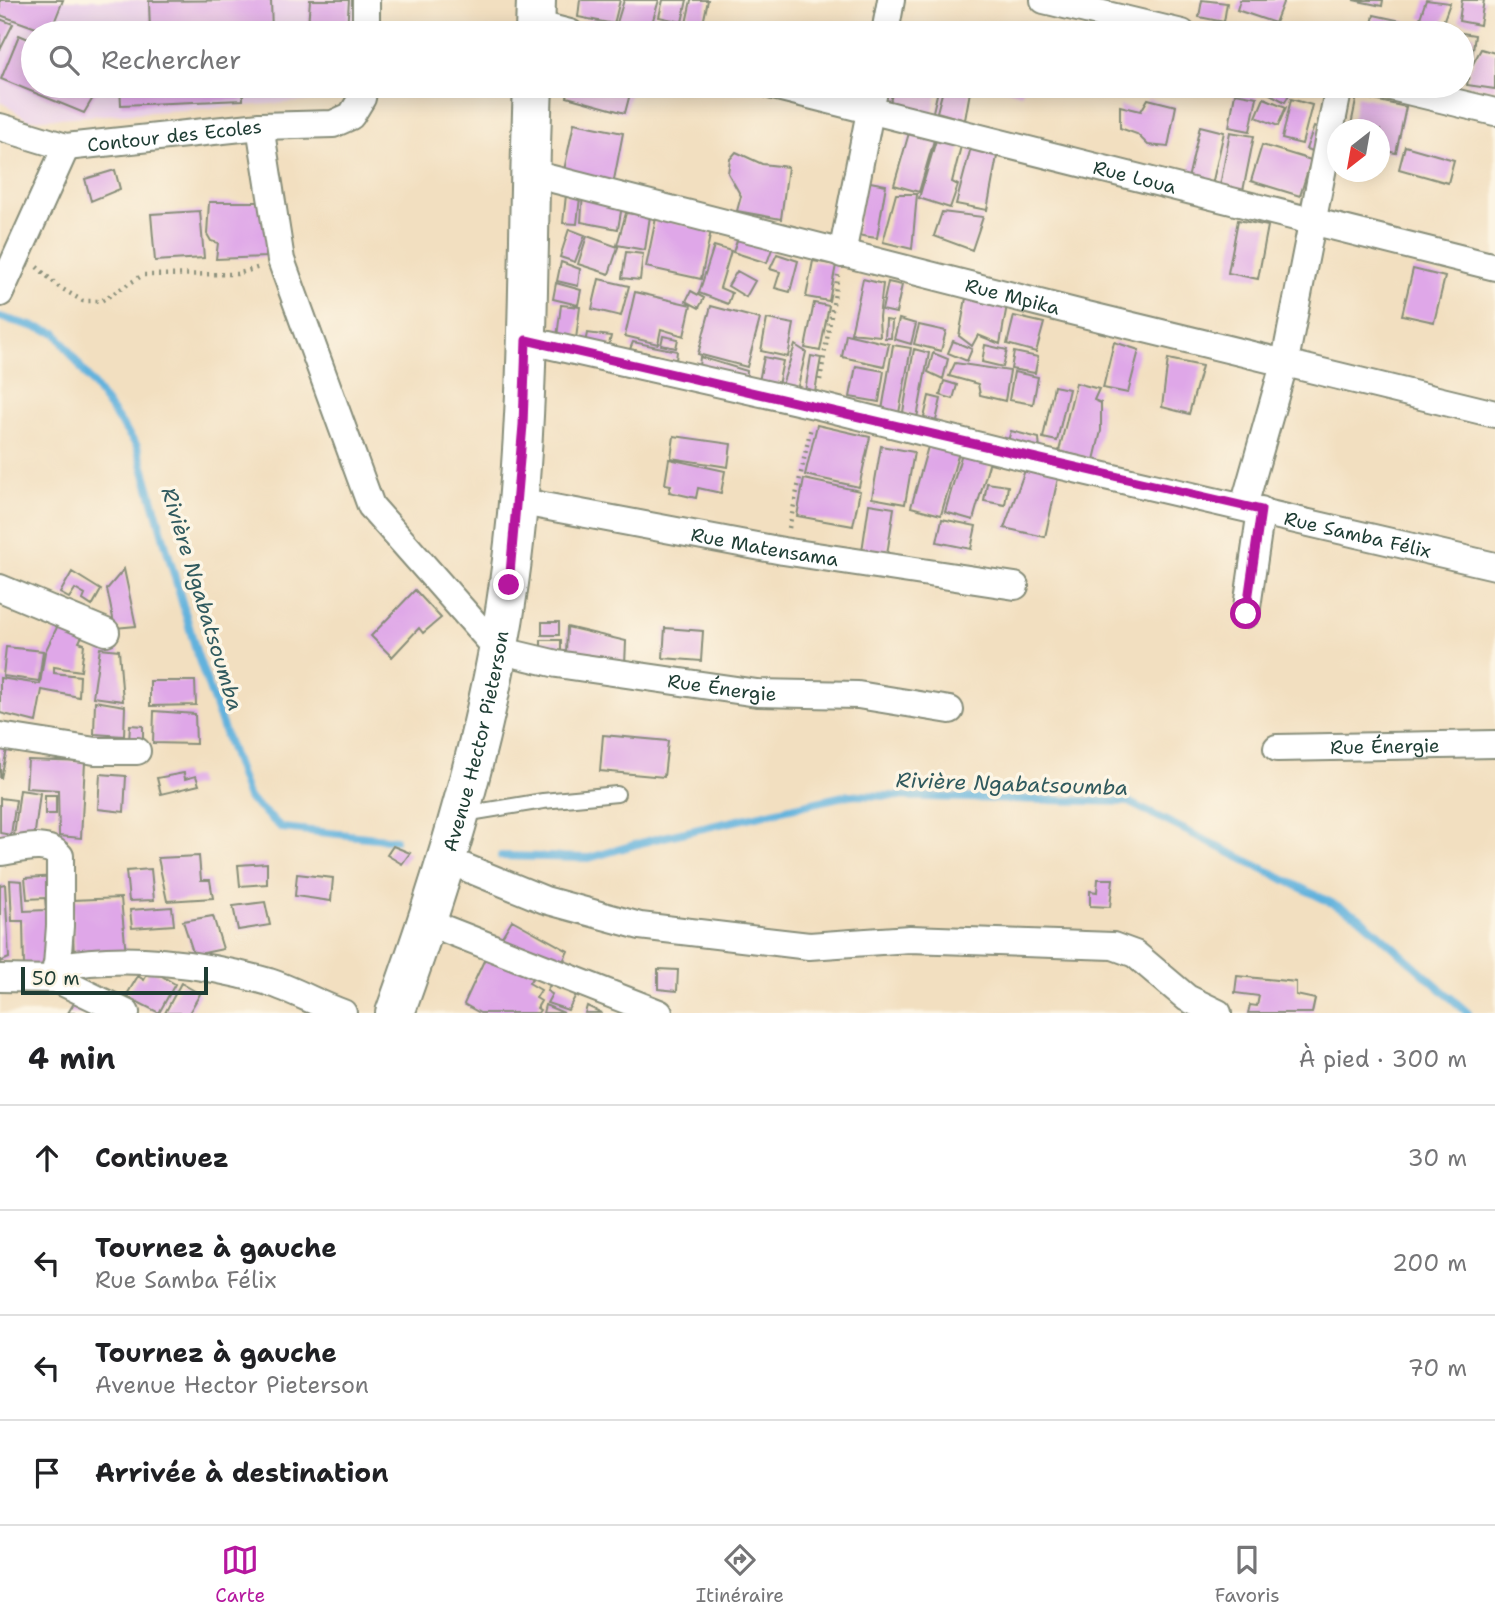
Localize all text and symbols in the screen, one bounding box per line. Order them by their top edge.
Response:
search box [21,21,1474,98]
icon: search [45,41,83,79]
text: Rechercher [101,42,241,77]
street label: Contour des Ecoles [86,113,263,157]
north arrow [1327,119,1390,182]
street label: Rue Loua [1091,154,1179,199]
street label: Rue Mpika [963,272,1063,320]
water label: Rivière Ngabatsoumba [155,484,249,714]
street label: Rue Samba Félix [1282,505,1434,563]
street label: Rue Matensama [689,521,841,572]
route end [493,569,524,600]
route start [1230,598,1261,629]
street label: Avenue Hector Pieterson [437,629,514,855]
street label: Rue Énergie [666,668,777,706]
street label: Rue Énergie [1330,733,1440,760]
water label: Rivière Ngabatsoumba [895,766,1129,802]
scale bar [21,964,208,996]
text: 50 m [32,966,80,991]
text: 4 min [28,1038,115,1079]
text: À pied · 300 m [1299,1044,1467,1074]
icon: ahead [28,1139,66,1177]
text: Continuez [95,1140,229,1175]
text: 30 m [1408,1143,1467,1173]
text: Tournez à gauche [95,1230,337,1265]
icon: left [28,1244,66,1282]
text: 200 m [1392,1248,1467,1278]
text: Rue Samba Félix [95,1265,277,1295]
text: Tournez à gauche [95,1335,337,1370]
icon: left [28,1349,66,1387]
text: 70 m [1408,1353,1467,1383]
text: Avenue Hector Pieterson [95,1370,369,1400]
icon: arrive [28,1454,66,1492]
text: Arrivée à destination [95,1455,389,1490]
tab: Carte [215,1541,265,1608]
tab: Itinéraire [696,1541,784,1608]
tab: Favoris [1215,1541,1280,1608]

